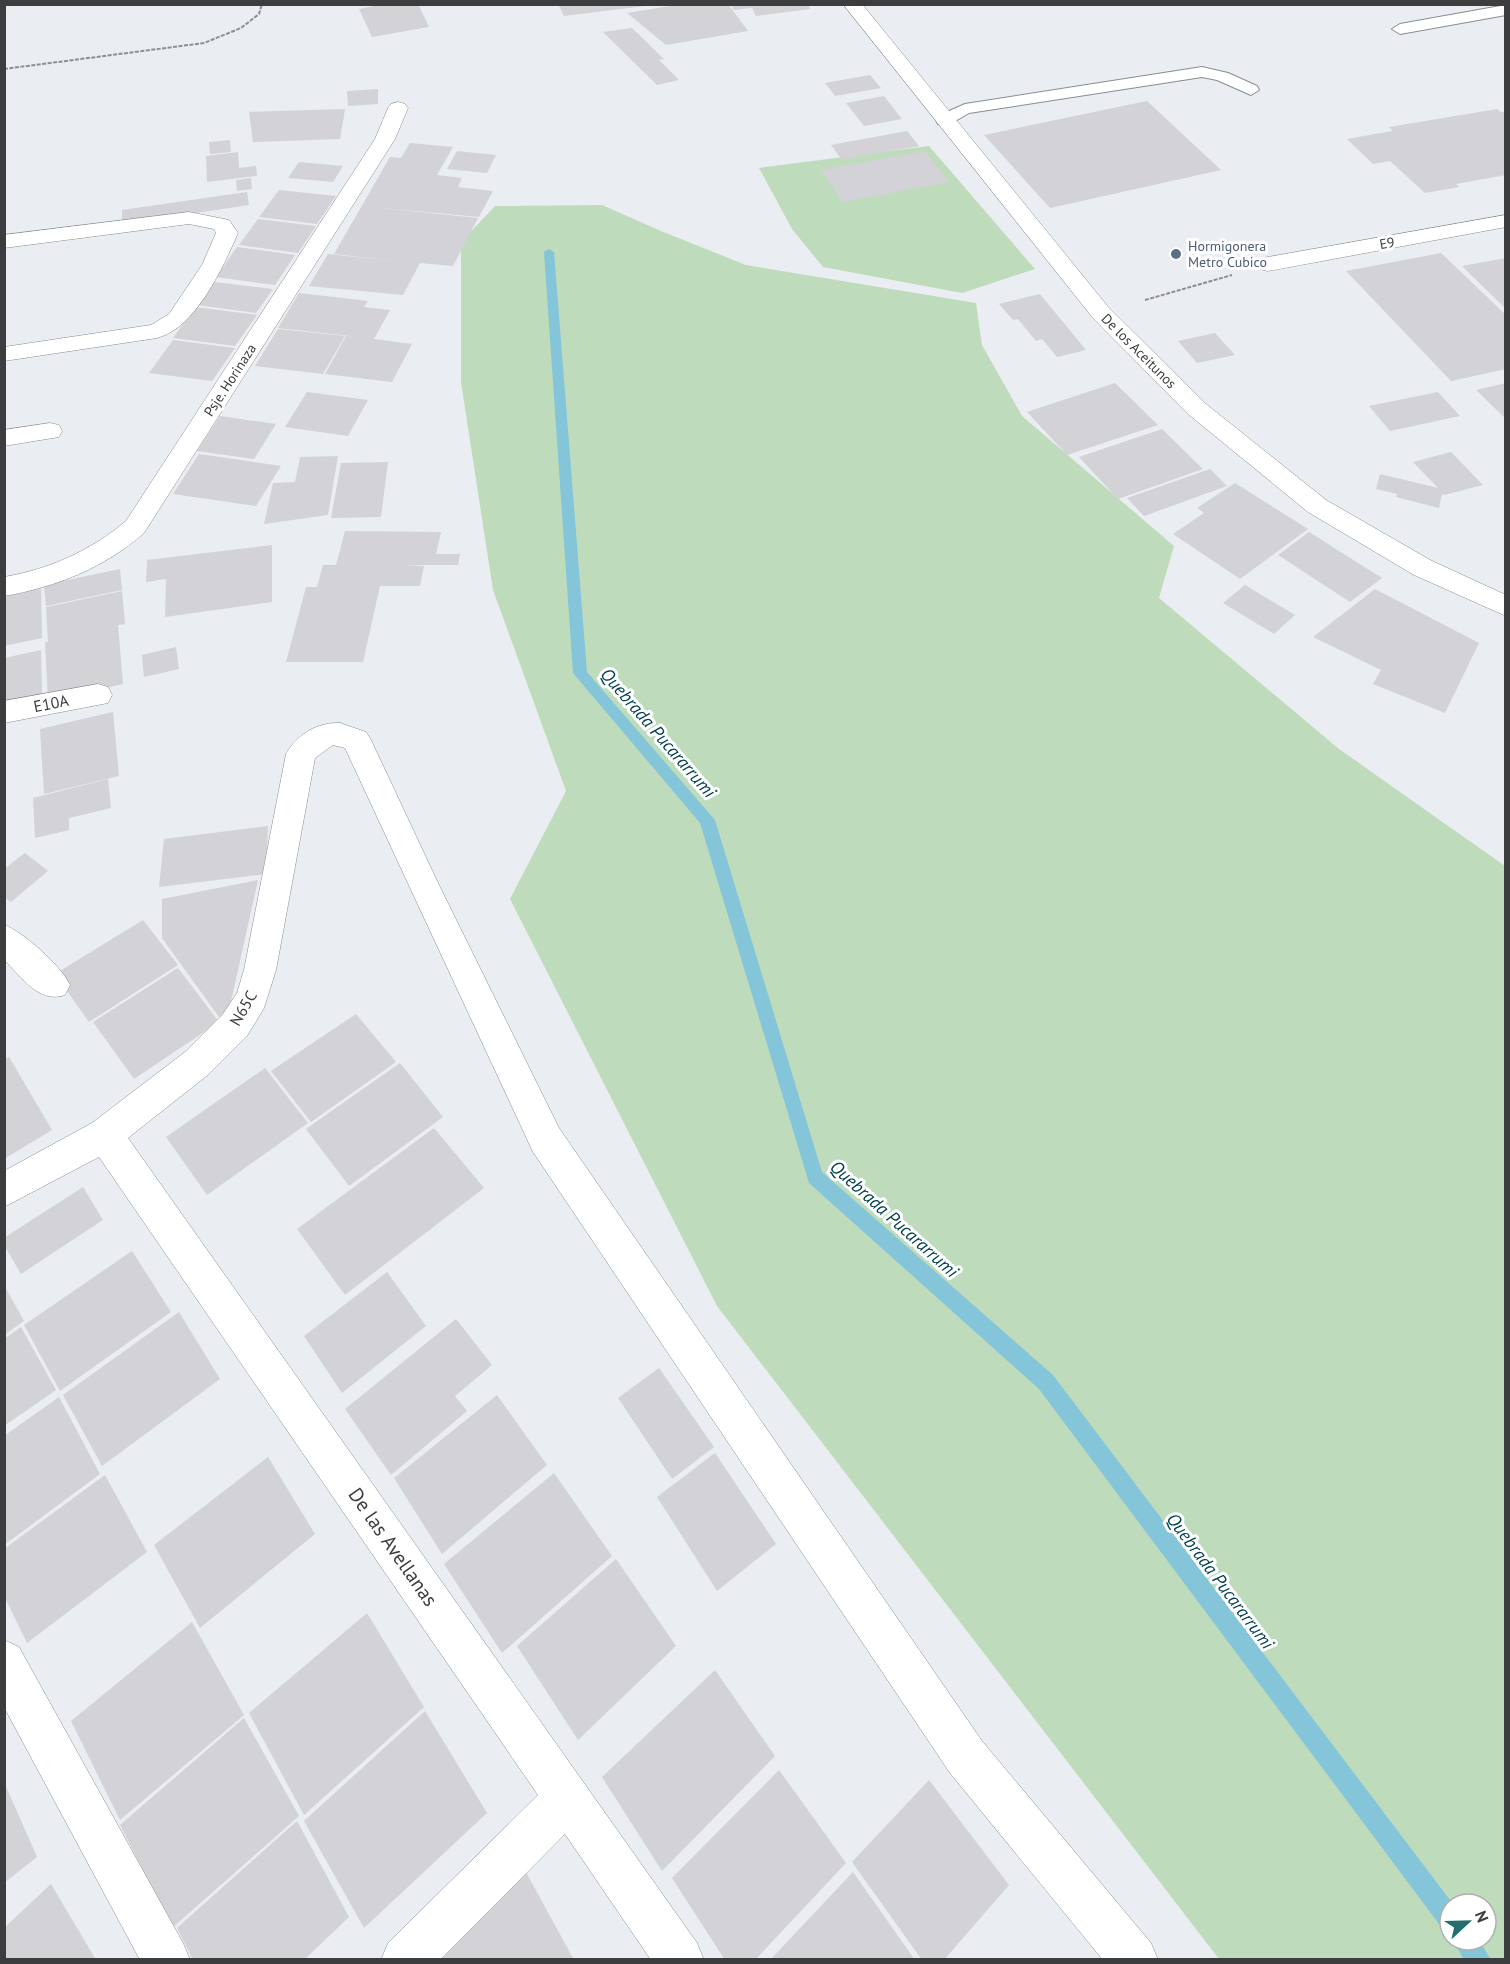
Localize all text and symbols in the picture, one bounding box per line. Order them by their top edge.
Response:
street label: E9 [1378,233,1396,253]
place label: Hormigonera Metro Cubico [1188,237,1267,271]
marker: Hormigonera Metro Cubico [1169,247,1183,261]
street label: De los Aceitunos [1098,310,1180,392]
street label: Psje. Horinaza [200,340,260,420]
water label: Quebrada Pucararrumi [596,663,722,803]
street label: E10A [32,690,71,716]
street label: N65C [225,987,261,1029]
water label: Quebrada Pucararrumi [825,1155,964,1283]
street label: De las Avellanas [343,1483,443,1611]
water label: Quebrada Pucararrumi [1162,1508,1280,1654]
north arrow [1438,1892,1498,1952]
text: N [1471,1908,1493,1925]

